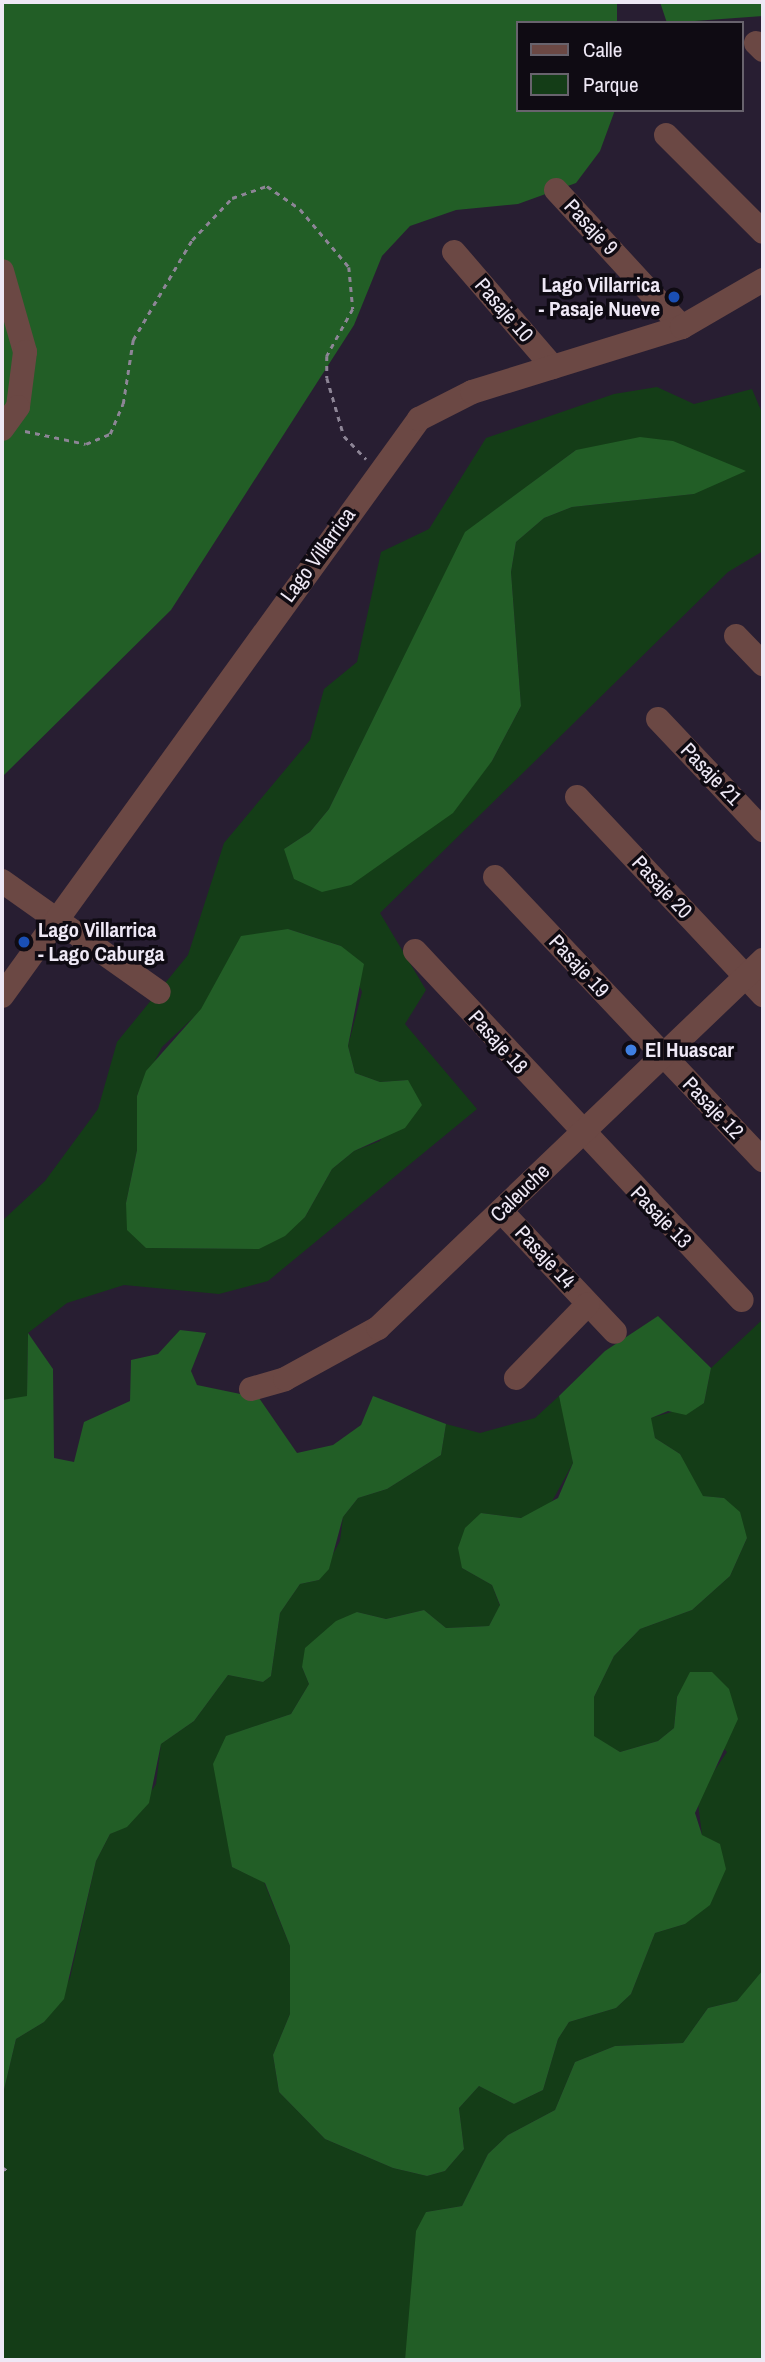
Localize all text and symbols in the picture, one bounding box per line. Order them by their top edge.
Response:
legend [516,21,744,112]
text: Calle [583,35,622,64]
text: Parque [583,70,639,99]
street label: Pasaje 9 [559,194,623,260]
place label: Lago Villarrica - Pasaje Nueve [538,272,660,322]
street label: Pasaje 10 [469,273,539,347]
marker: Lago Villarrica - Pasaje Nueve [666,289,682,305]
street label: Lago Villarrica [275,503,361,607]
street label: Pasaje 21 [675,738,747,810]
street label: Pasaje 20 [627,850,697,924]
place label: Lago Villarrica - Lago Caburga [38,917,164,967]
street label: Pasaje 19 [544,929,614,1003]
marker: Lago Villarrica - Lago Caburga [16,934,32,950]
street label: Pasaje 18 [463,1005,533,1079]
place label: El Huascar [645,1037,734,1063]
marker: El Huascar [623,1042,639,1058]
street label: Pasaje 12 [677,1072,749,1144]
street label: Caleuche [485,1159,555,1227]
street label: Pasaje 13 [625,1181,697,1253]
street label: Pasaje 14 [510,1220,580,1294]

